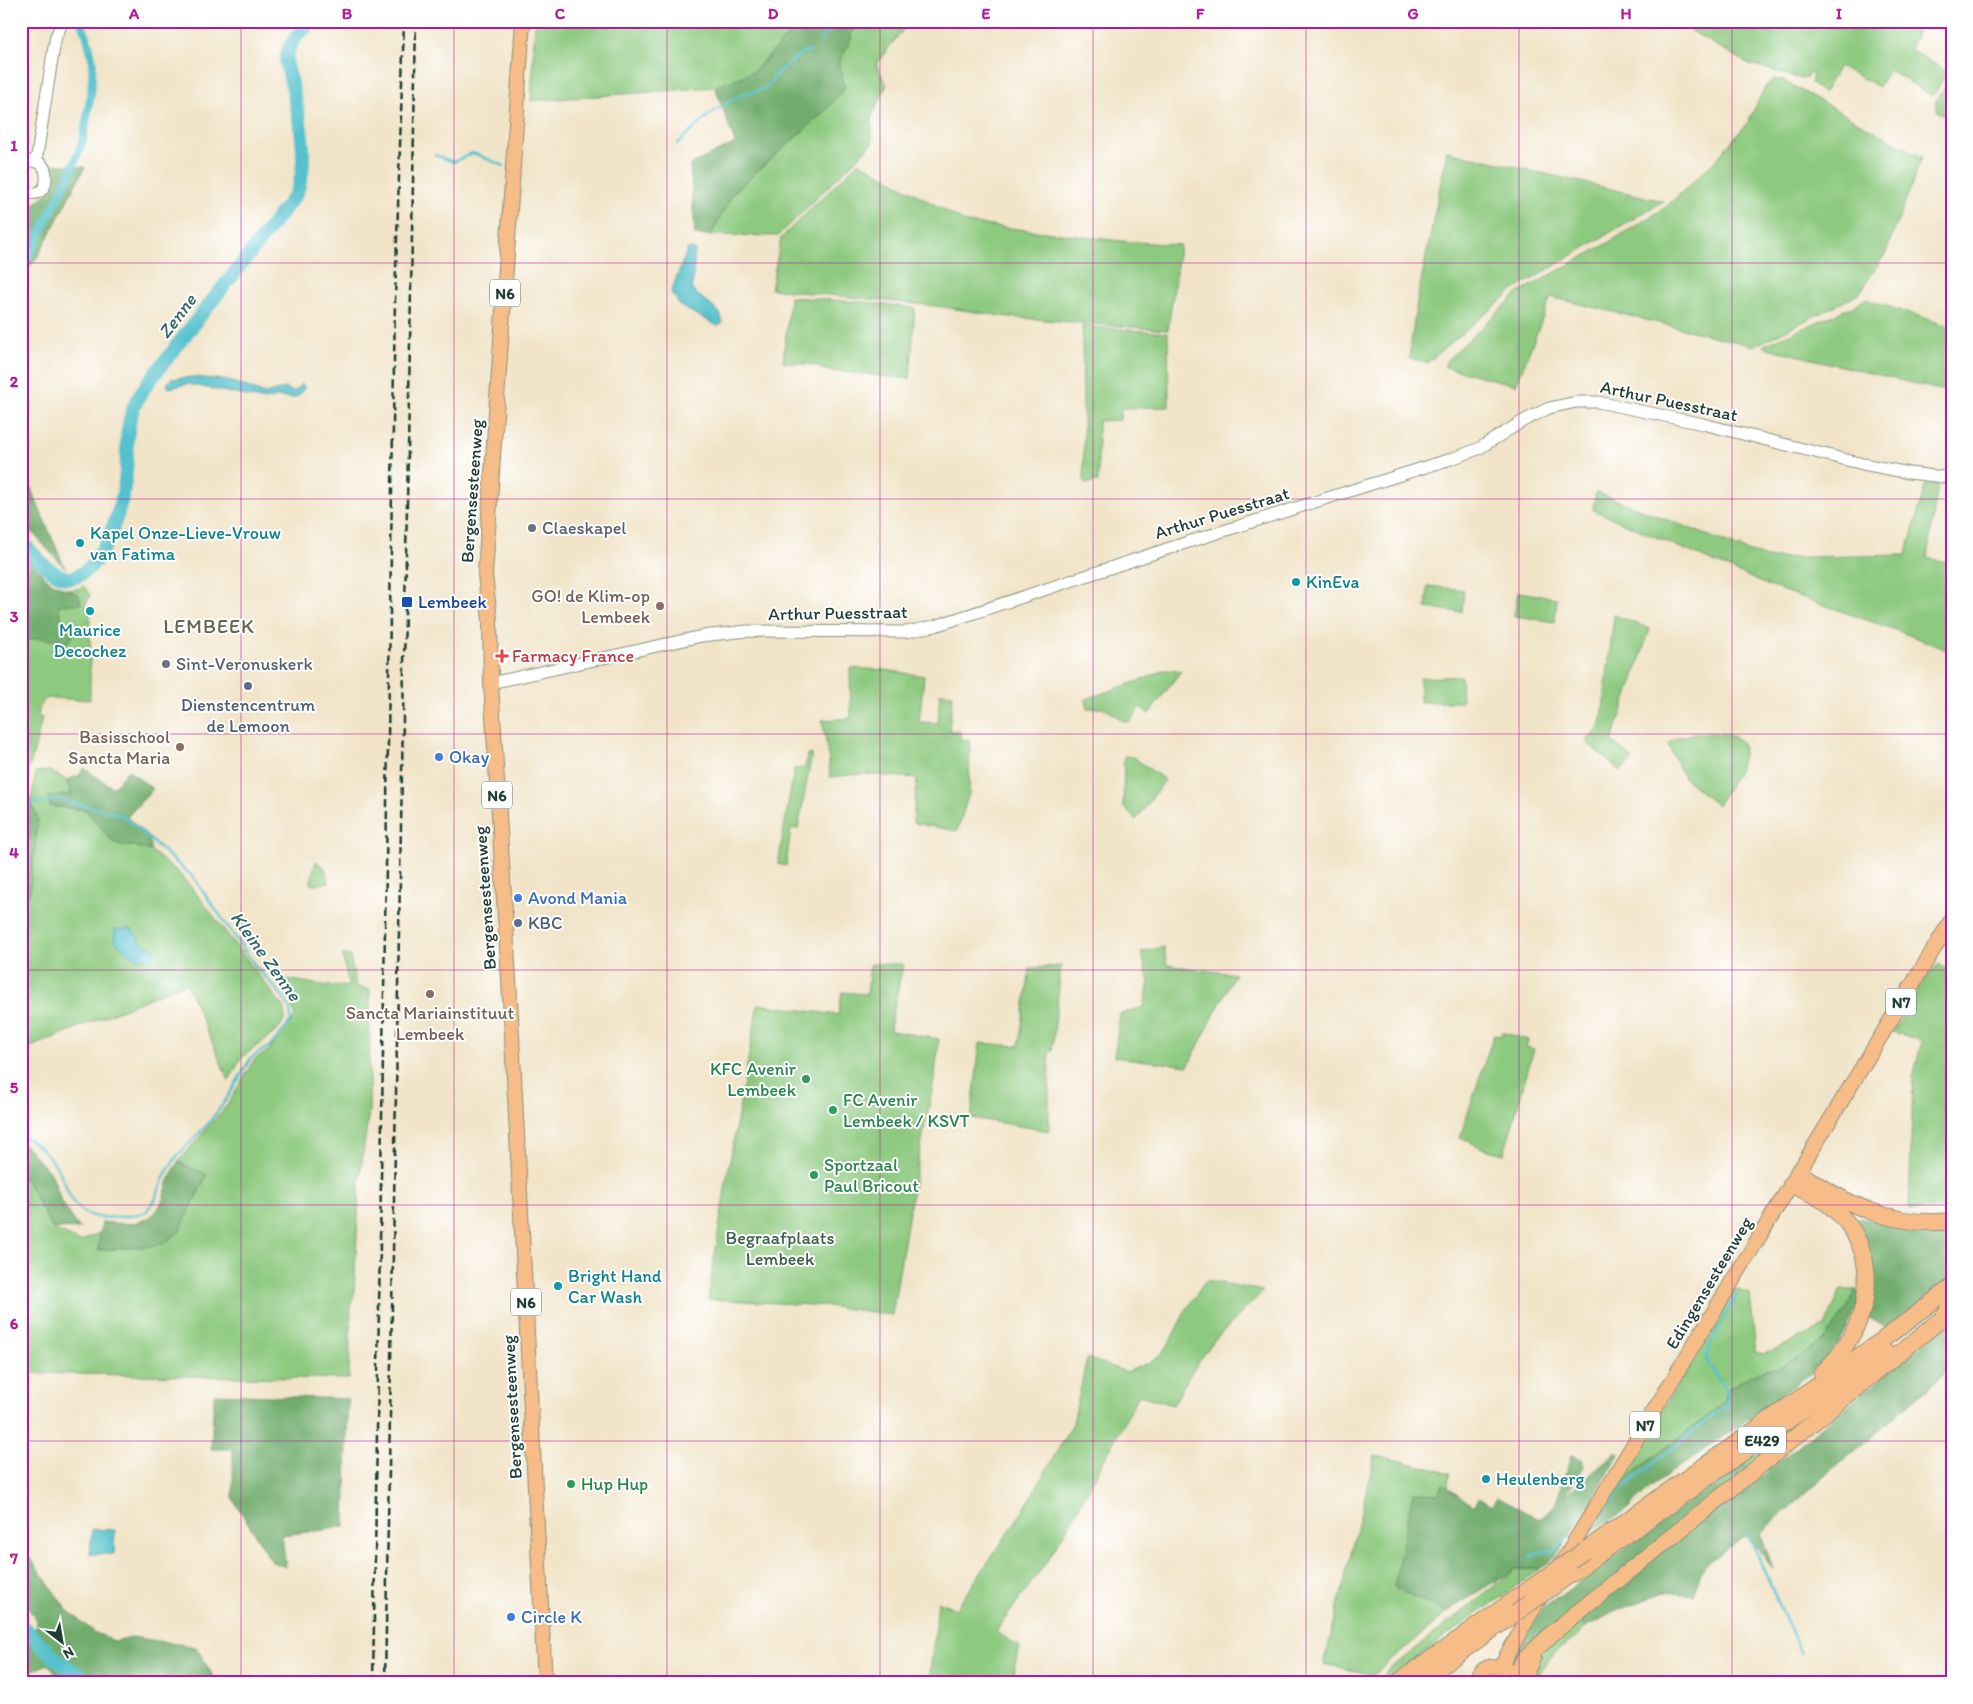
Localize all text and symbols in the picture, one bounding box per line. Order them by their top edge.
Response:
text: A [128,4,140,23]
text: B [342,4,353,23]
text: C [555,4,566,23]
text: D [768,4,779,23]
text: E [982,4,991,23]
text: F [1196,4,1205,23]
text: G [1407,4,1419,23]
text: H [1620,4,1632,23]
text: I [1836,4,1842,23]
text: 1 [10,136,18,155]
road number: N6 [490,280,520,306]
water label: Zenne [153,288,202,343]
text: 2 [10,372,19,391]
street label: Arthur Puesstraat [1598,376,1740,426]
street label: Bergensesteenweg [456,418,488,564]
street label: Arthur Puesstraat [1152,482,1292,544]
place label: Claeskapel [542,517,626,539]
place label: Kapel Onze-Lieve-Vrouw van Fatima [90,522,281,565]
marker: Claeskapel [526,522,538,534]
marker: Kapel Onze-Lieve-Vrouw van Fatima [74,537,86,549]
place label: KinEva [1306,571,1360,593]
marker: KinEva [1290,576,1302,588]
place label: GO! de Klim-op Lembeek [531,585,651,628]
place label: Lembeek [418,591,487,613]
marker: Lembeek [400,595,414,609]
marker: GO! de Klim-op Lembeek [654,600,666,612]
street label: Arthur Puesstraat [768,601,908,625]
marker: Maurice Decochez [84,605,96,617]
text: 3 [10,607,19,626]
district label: LEMBEEK [163,614,255,638]
place label: Maurice Decochez [54,619,127,662]
place label: Farmacy France [512,645,634,667]
marker: Farmacy France [496,650,508,662]
place label: Sint-Veronuskerk [176,653,313,675]
marker: Sint-Veronuskerk [160,658,172,670]
marker: Dienstencentrum de Lemoon [242,680,254,692]
place label: Dienstencentrum de Lemoon [181,694,315,737]
place label: Basisschool Sancta Maria [68,726,170,769]
marker: Basisschool Sancta Maria [174,741,186,753]
place label: Okay [449,746,490,768]
marker: Okay [433,751,445,763]
road number: N6 [482,782,512,808]
street label: Bergensesteenweg [469,825,501,971]
text: 4 [9,843,19,862]
place label: Avond Mania [528,887,628,909]
marker: Avond Mania [512,892,524,904]
water label: Kleine Zenne [226,907,307,1006]
place label: KBC [528,912,562,934]
marker: KBC [512,917,524,929]
marker: Sancta Mariainstituut Lembeek [424,988,436,1000]
road number: N7 [1886,989,1916,1016]
place label: Sancta Mariainstituut Lembeek [346,1002,515,1045]
place label: KFC Avenir Lembeek [710,1058,797,1101]
marker: KFC Avenir Lembeek [800,1073,812,1085]
text: 5 [10,1078,19,1097]
place label: FC Avenir Lembeek / KSVT [843,1089,970,1132]
marker: FC Avenir Lembeek / KSVT [827,1104,839,1116]
place label: Sportzaal Paul Bricout [824,1154,919,1197]
marker: Sportzaal Paul Bricout [808,1169,820,1181]
street label: Edingensesteenweg [1661,1212,1758,1353]
park label: Begraafplaats Lembeek [726,1227,834,1270]
place label: Bright Hand Car Wash [568,1265,662,1308]
marker: Bright Hand Car Wash [552,1280,564,1292]
road number: N6 [511,1288,541,1315]
text: 6 [10,1314,19,1333]
street label: Bergensesteenweg [497,1334,527,1480]
road number: N7 [1630,1412,1660,1438]
road number: E429 [1738,1426,1786,1454]
place label: Heulenberg [1496,1468,1585,1490]
place label: Hup Hup [581,1473,648,1495]
marker: Heulenberg [1480,1473,1492,1485]
marker: Hup Hup [565,1478,577,1490]
text: 7 [9,1549,18,1568]
place label: Circle K [521,1606,582,1628]
marker: Circle K [505,1611,517,1623]
north arrow [38,1616,88,1666]
text: N [60,1643,77,1662]

